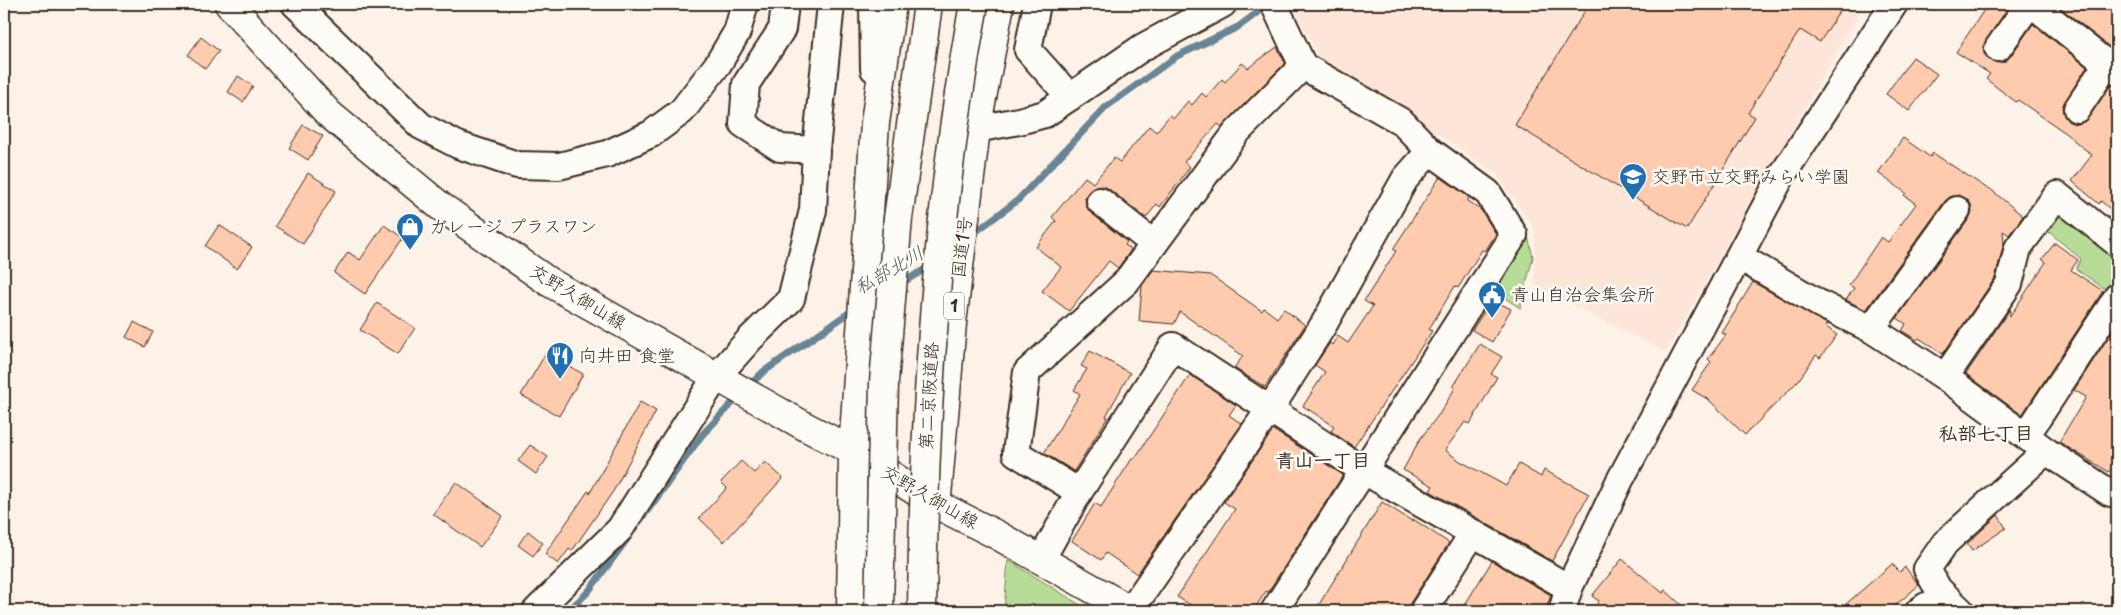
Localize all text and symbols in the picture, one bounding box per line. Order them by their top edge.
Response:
school or university icon: 交野市立交野みらい学園 [1618,162,1648,201]
place label: 交野市立交野みらい学園 [1652,162,1850,189]
shop icon: ガレージ プラスワン [395,212,425,251]
place label: ガレージ プラスワン [429,212,597,239]
street label: 国道1号 [943,214,978,279]
water label: 私部北川 [849,238,928,300]
street label: 交野久御山線 [526,256,632,335]
public building icon: 青山自治会集会所 [1477,280,1507,319]
place label: 青山自治会集会所 [1511,280,1655,307]
road number: 1 [944,292,964,320]
restaurant icon: 向井田 食堂 [545,341,575,380]
place label: 向井田 食堂 [579,341,675,368]
street label: 第二京阪道路 [911,341,944,451]
district label: 私部七丁目 [1938,418,2034,446]
district label: 青山一丁目 [1275,445,1371,473]
street label: 交野久御山線 [877,457,984,534]

